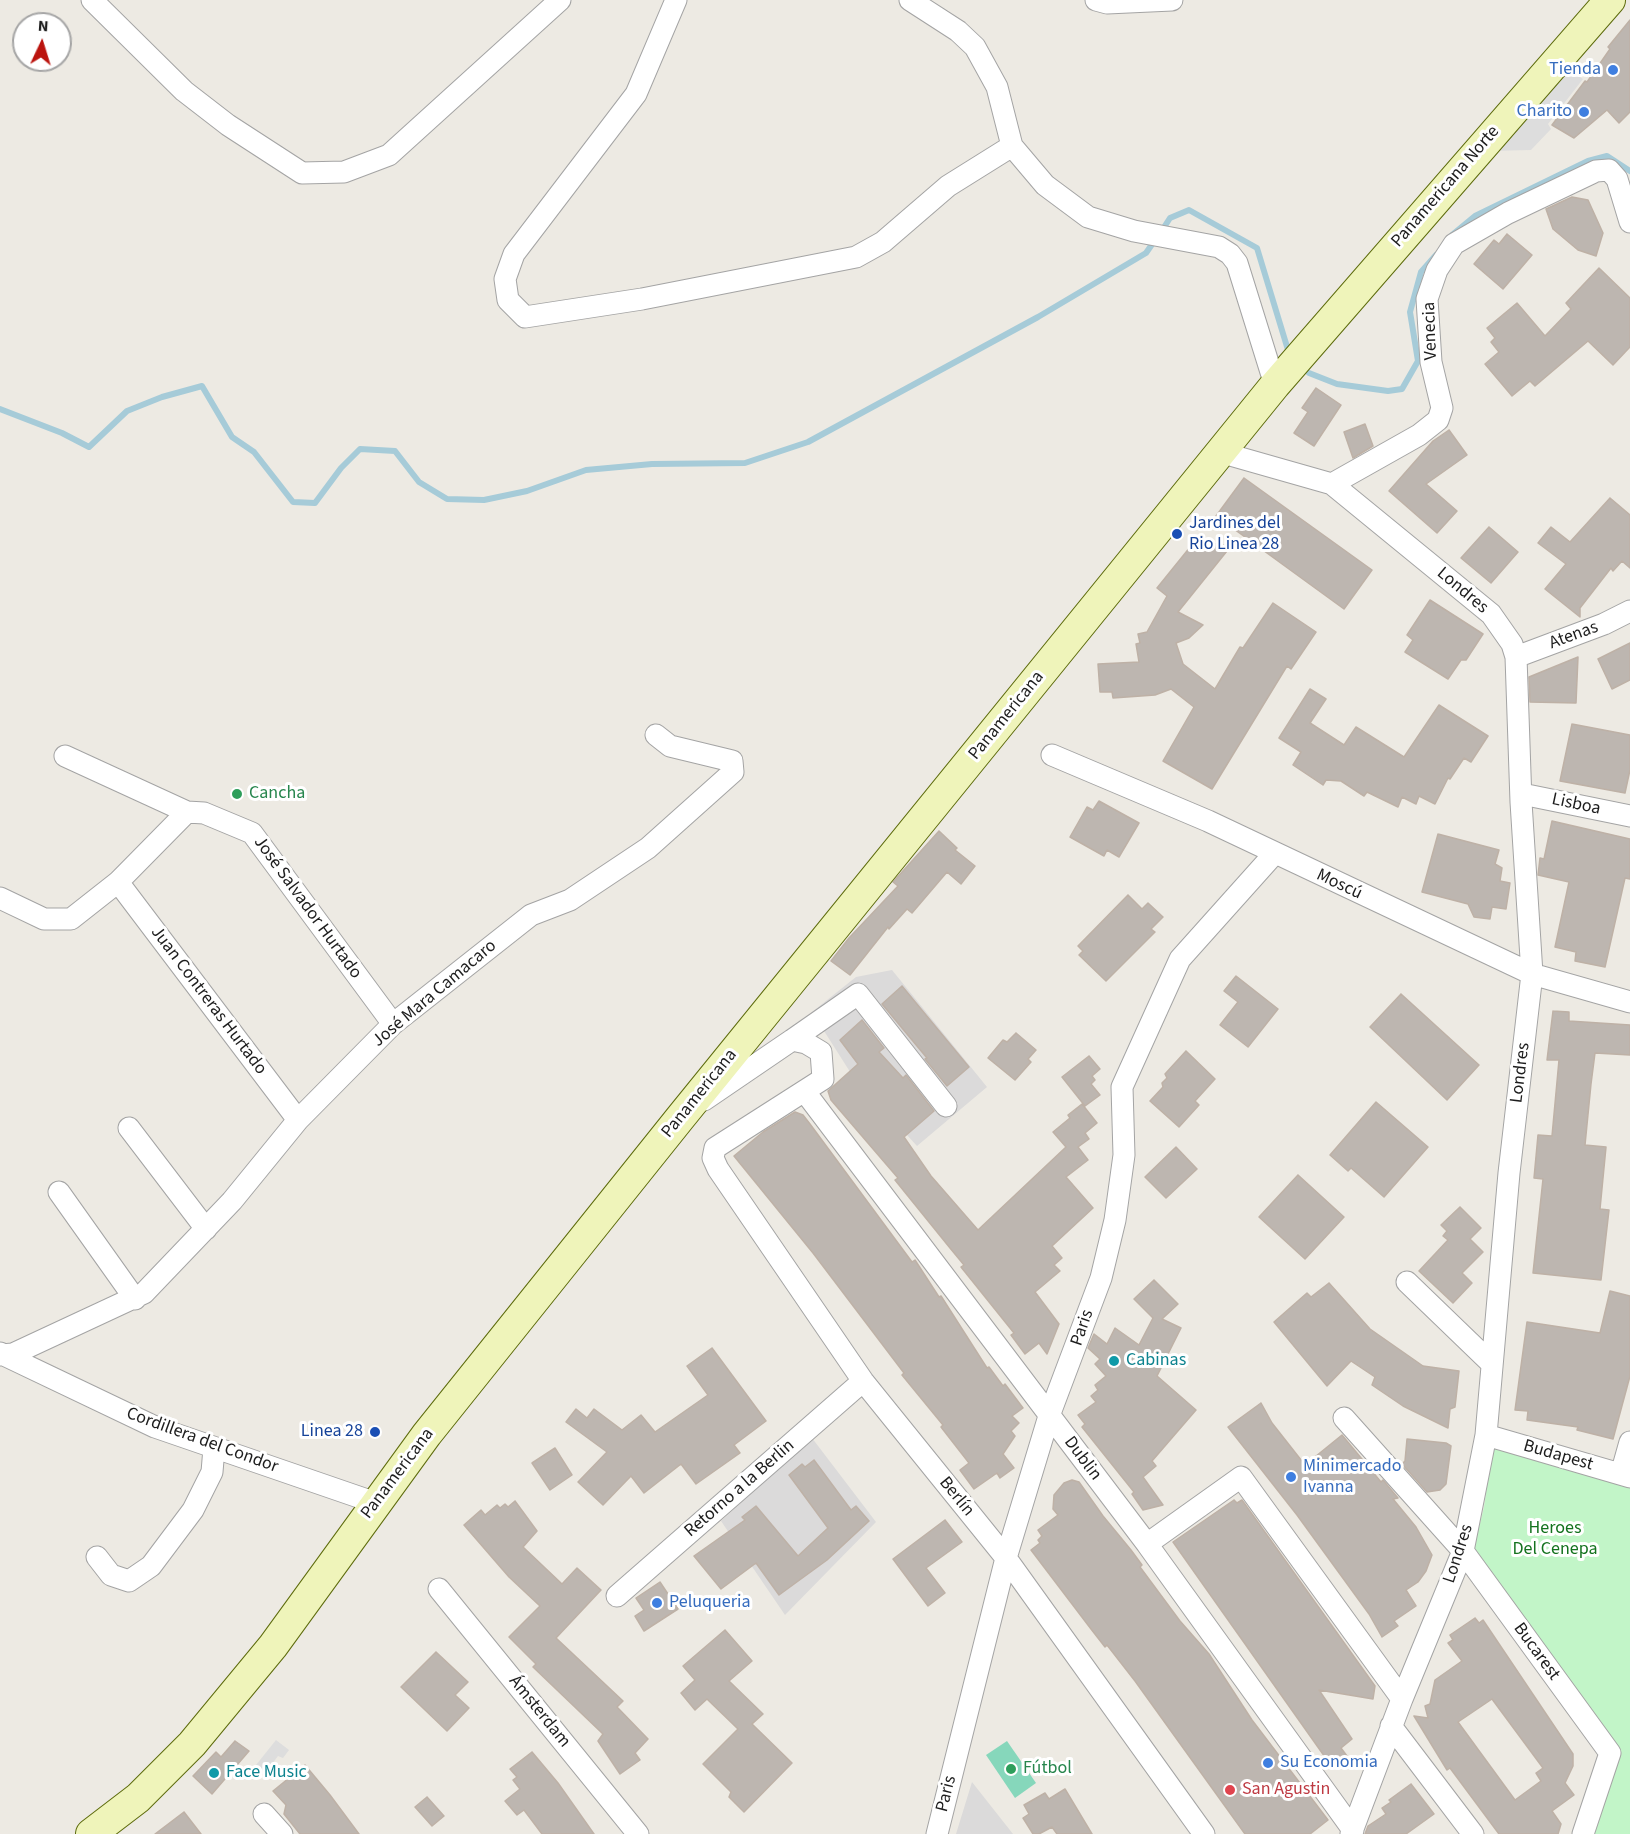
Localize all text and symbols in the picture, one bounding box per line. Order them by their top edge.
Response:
north arrow [12,12,72,72]
text: N [37,15,49,37]
place label: Tienda [1549,59,1601,81]
marker: Tienda [1606,63,1620,77]
place label: Charito [1517,101,1572,123]
marker: Charito [1577,105,1591,119]
street label: Panamericana Norte [1387,122,1505,252]
street label: Venecia [1419,301,1443,361]
place label: Jardines del Rio Linea 28 [1189,513,1281,556]
marker: Jardines del Rio Linea 28 [1170,527,1184,541]
street label: Londres [1432,563,1492,619]
street label: Atenas [1546,617,1602,655]
street label: Panamericana [965,667,1049,765]
place label: Cancha [249,783,305,805]
marker: Cancha [230,787,244,801]
street label: Lisboa [1550,789,1602,821]
street label: José Salvador Hurtado [248,833,366,983]
street label: Moscú [1313,865,1365,905]
street label: Juan Contreras Hurtado [145,923,271,1079]
street label: José Mara Camacaro [369,936,501,1052]
street label: Londres [1507,1042,1535,1104]
street label: Panamericana [658,1045,742,1143]
street label: Paris [1067,1307,1099,1349]
place label: Cabinas [1126,1350,1186,1372]
marker: Cabinas [1107,1354,1121,1368]
street label: Cordillera del Condor [123,1403,281,1479]
place label: Linea 28 [301,1421,363,1443]
street label: Panamericana [357,1424,439,1524]
marker: Linea 28 [368,1425,382,1439]
street label: Dublin [1058,1433,1106,1485]
street label: Retorno a la Berlin [681,1435,799,1543]
street label: Budapest [1521,1436,1595,1476]
place label: Minimercado Ivanna [1303,1456,1402,1498]
marker: Minimercado Ivanna [1284,1470,1298,1484]
street label: Berlín [934,1473,978,1521]
park label: Heroes Del Cenepa [1513,1518,1597,1561]
street label: Londres [1439,1522,1479,1586]
place label: Peluqueria [669,1592,751,1614]
marker: Peluqueria [650,1596,664,1610]
street label: Bucarest [1508,1619,1564,1685]
street label: Ámsterdam [503,1672,575,1752]
place label: Su Economia [1280,1752,1378,1774]
marker: Su Economia [1261,1756,1275,1770]
place label: Fútbol [1023,1758,1072,1780]
place label: Face Music [226,1762,307,1784]
marker: Fútbol [1004,1762,1018,1776]
marker: Face Music [207,1766,221,1780]
street label: Paris [932,1774,962,1814]
place label: San Agustin [1242,1779,1330,1801]
marker: San Agustin [1223,1783,1237,1797]

